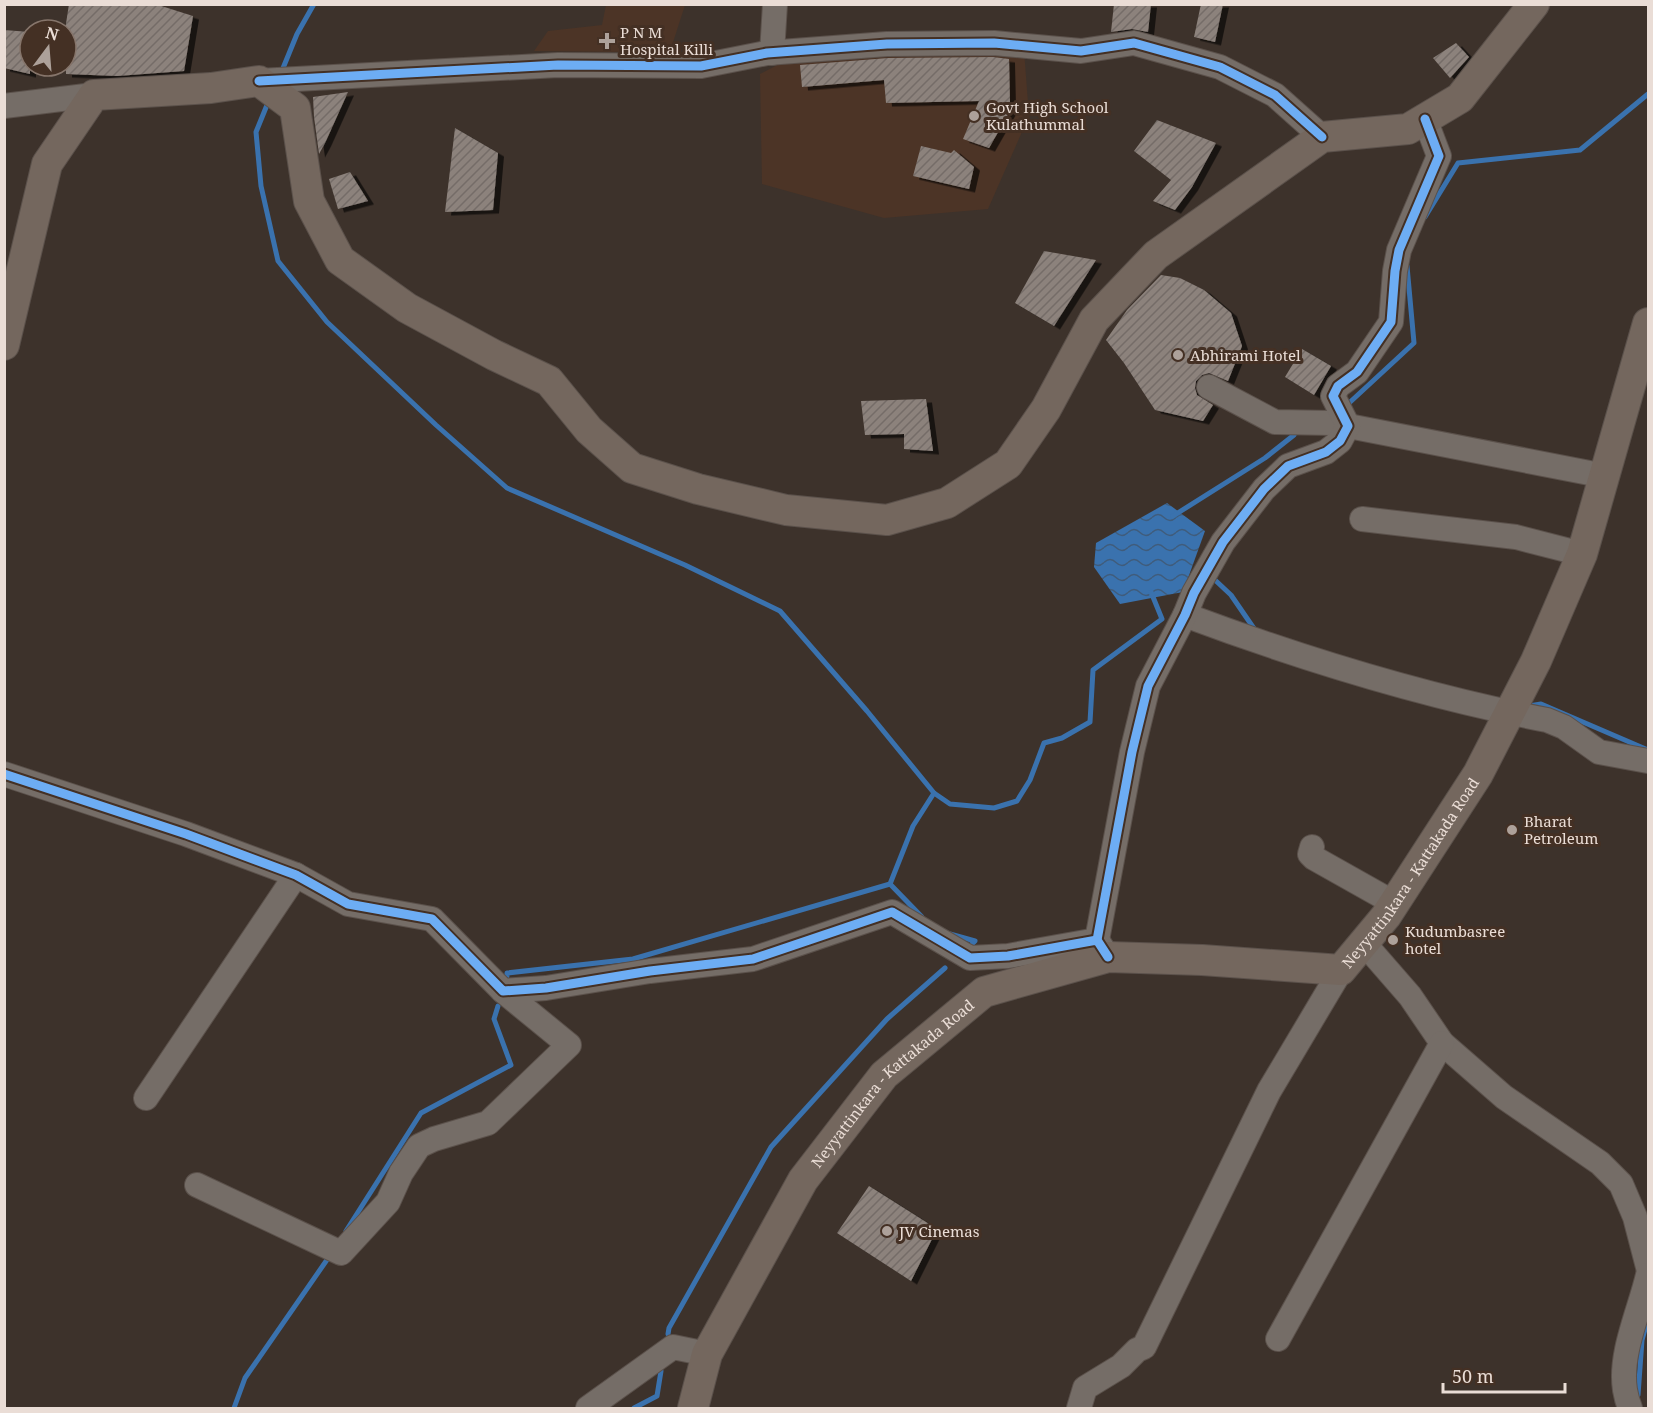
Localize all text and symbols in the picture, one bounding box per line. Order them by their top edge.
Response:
north arrow [18,18,78,78]
text: N [43,21,62,46]
place label: P N M Hospital Killi [620,22,713,59]
marker: P N M Hospital Killi [598,32,616,50]
place label: Govt High School Kulathummal [986,97,1109,134]
marker: Govt High School Kulathummal [967,109,981,123]
place label: Abhirami Hotel [1190,345,1301,365]
marker: Abhirami Hotel [1171,348,1185,362]
street label: Neyyattinkara - Kattakada Road [1337,774,1483,972]
place label: Bharat Petroleum [1524,811,1598,848]
marker: Bharat Petroleum [1505,823,1519,837]
place label: Kudumbasree hotel [1405,921,1505,958]
marker: Kudumbasree hotel [1386,933,1400,947]
street label: Neyyattinkara - Kattakada Road [806,995,978,1171]
place label: JV Cinemas [898,1221,980,1241]
marker: JV Cinemas [880,1224,894,1238]
scale bar [1443,1356,1564,1394]
text: 50 m [1452,1364,1494,1388]

